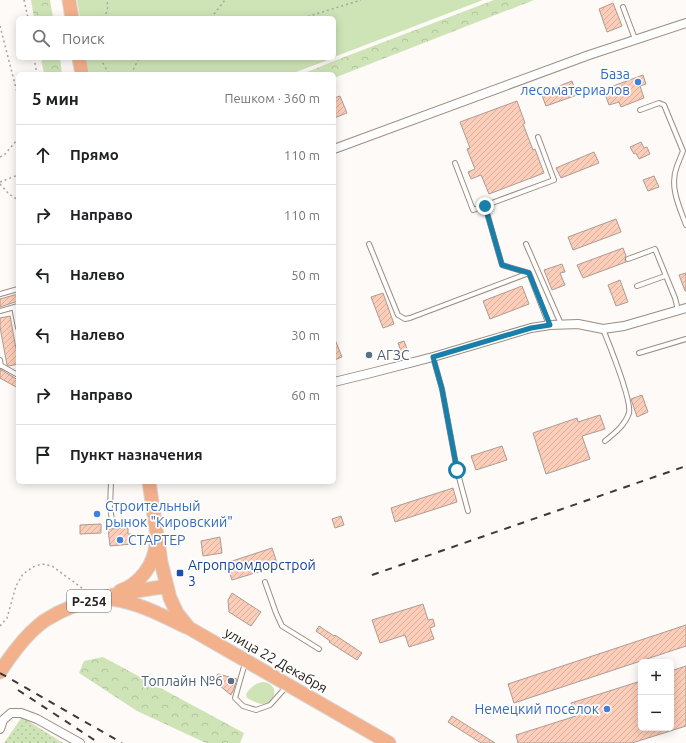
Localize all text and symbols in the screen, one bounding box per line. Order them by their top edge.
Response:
search box [16,16,336,60]
icon: search [30,27,52,49]
text: Поиск [62,30,105,47]
place label: База лесоматериалов [520,66,630,98]
marker: База лесоматериалов [633,77,643,87]
text: 5 мин [32,89,79,108]
text: Пешком · 360 m [224,91,320,105]
icon: ahead [32,144,54,166]
text: Прямо [70,146,119,163]
text: 110 m [284,148,320,162]
route end [476,197,494,215]
icon: right [32,204,54,226]
text: Направо [70,206,133,223]
text: 110 m [284,208,320,222]
icon: left [32,264,54,286]
text: Налево [70,266,125,283]
text: 50 m [291,268,320,282]
icon: left [32,324,54,346]
text: Налево [70,326,125,343]
text: 30 m [291,328,320,342]
place label: АГЗС [377,347,410,363]
marker: АГЗС [364,350,374,360]
icon: right [32,384,54,406]
text: Направо [70,386,133,403]
text: 60 m [291,388,320,402]
icon: arrive [32,444,54,466]
text: Пункт назначения [70,446,203,463]
route start [448,461,466,479]
place label: Строительный рынок "Кировский" [105,498,233,530]
marker: Строительный рынок "Кировский" [92,509,102,519]
place label: СТАРТЕР [128,532,185,548]
marker: СТАРТЕР [115,535,125,545]
place label: Агропромдорстрой 3 [188,557,316,589]
marker: Агропромдорстрой 3 [175,568,185,578]
road number: Р-254 [67,590,111,612]
street label: улица 22 Декабря [222,624,330,696]
map controls [638,659,674,731]
button: + [638,659,674,695]
place label: Топлайн №6 [141,673,223,689]
marker: Топлайн №6 [226,676,236,686]
button: − [638,695,674,731]
place label: Немецкий поселок [474,701,599,717]
marker: Немецкий поселок [602,704,612,714]

